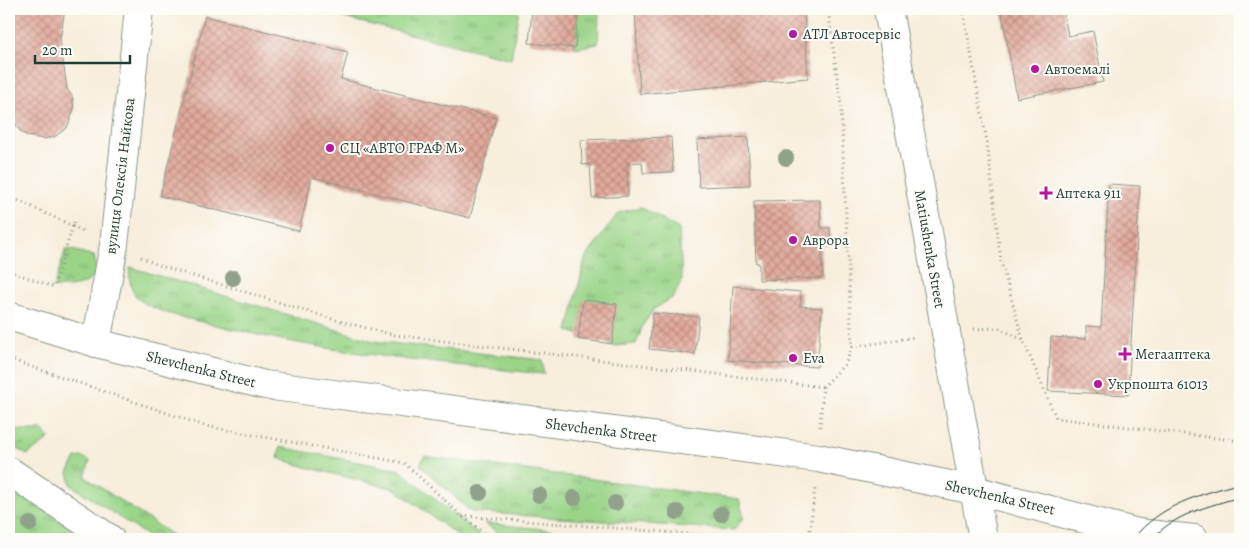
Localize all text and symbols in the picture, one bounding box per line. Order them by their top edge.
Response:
place label: АТЛ Автосервіс [802,24,901,44]
marker: АТЛ Автосервіс [787,28,799,40]
scale bar [35,32,130,64]
text: 20 m [42,40,73,60]
place label: Автоемалі [1044,59,1110,79]
marker: Автоемалі [1029,63,1041,75]
street label: вулиця Олексія Найкова [100,96,140,255]
place label: СЦ «АВТО ГРАФ М» [340,138,465,158]
marker: СЦ «АВТО ГРАФ М» [324,142,336,154]
place label: Аптека 911 [1055,183,1121,203]
marker: Аптека 911 [1040,187,1052,199]
street label: Matiushenka Street [910,188,950,310]
place label: Аврора [802,230,849,250]
marker: Аврора [787,234,799,246]
place label: Мегааптека [1135,344,1211,364]
street label: Shevchenka Street [144,346,258,392]
place label: Eva [803,348,825,368]
marker: Мегааптека [1119,348,1131,360]
marker: Eva [787,352,799,364]
place label: Укрпошта 61013 [1108,374,1208,394]
marker: Укрпошта 61013 [1092,378,1104,390]
street label: Shevchenka Street [544,413,658,447]
street label: Shevchenka Street [943,475,1057,519]

